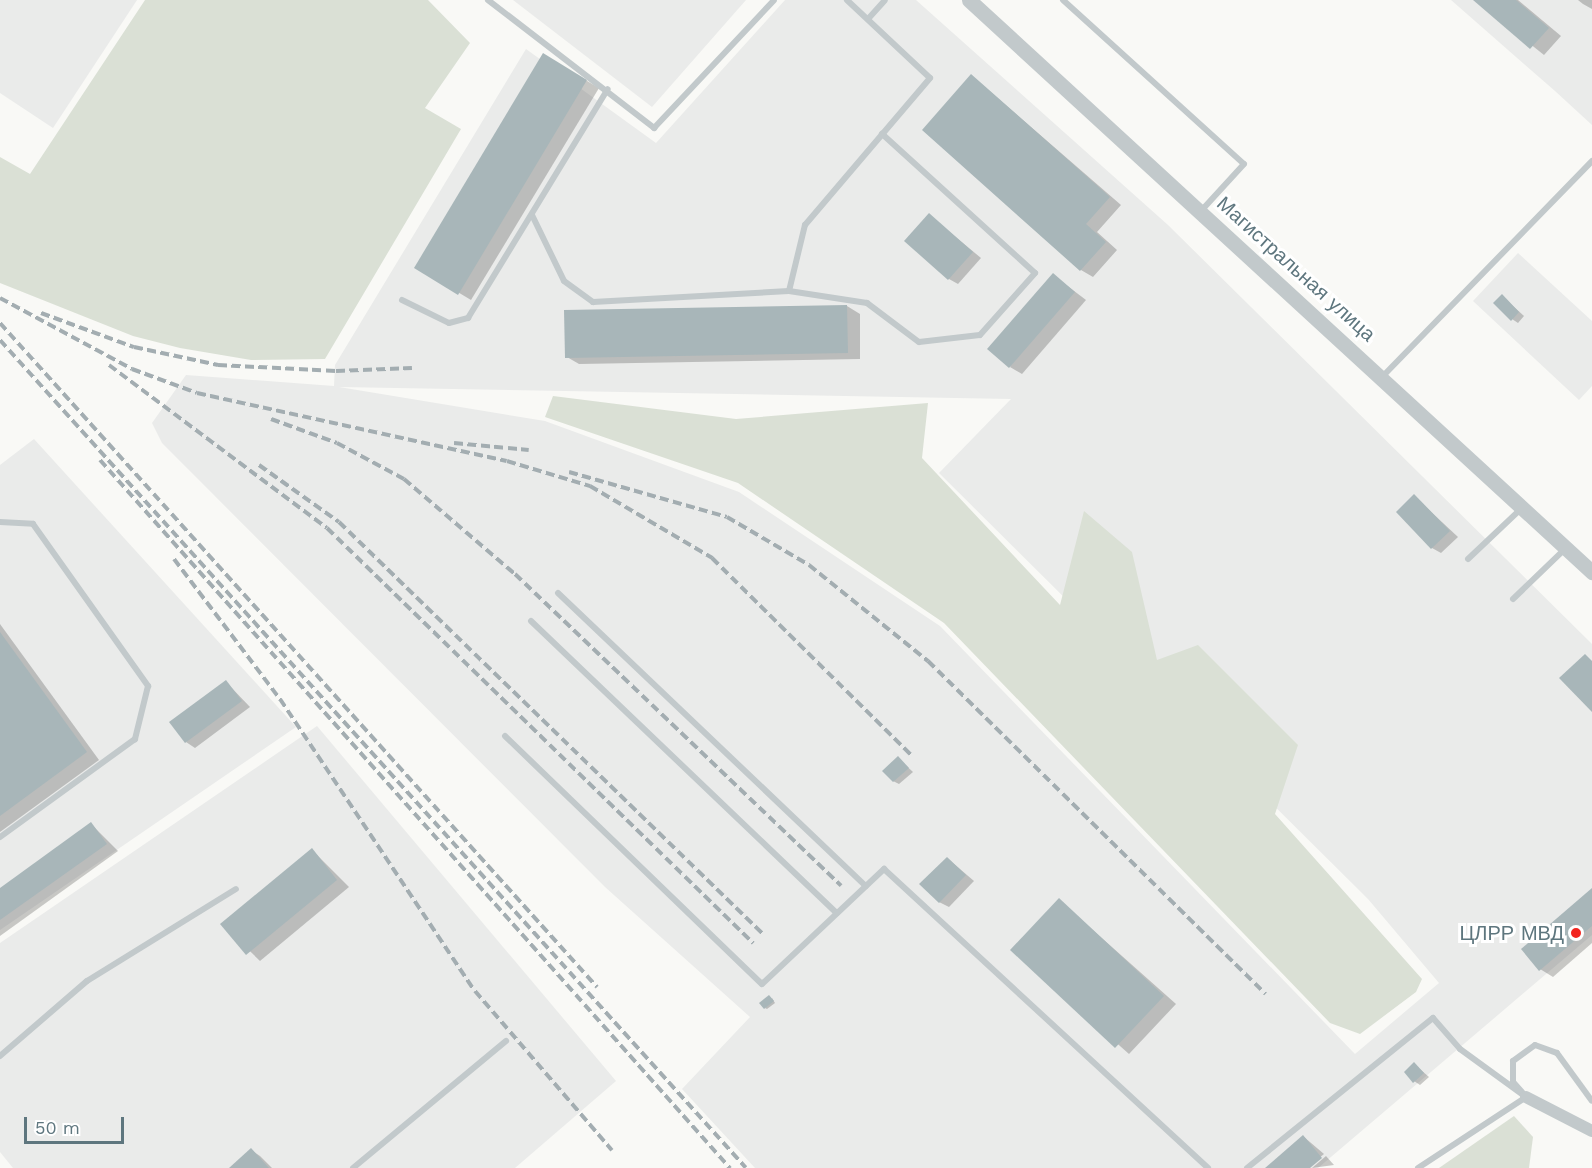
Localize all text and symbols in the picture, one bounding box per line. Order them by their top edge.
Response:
street label: Магистральная улица [1212,192,1380,346]
place label: ЦЛРР МВД [1459,921,1564,945]
marker: ЦЛРР МВД [1569,926,1583,940]
scale bar [27,1105,128,1143]
text: 50 m [35,1117,80,1138]

